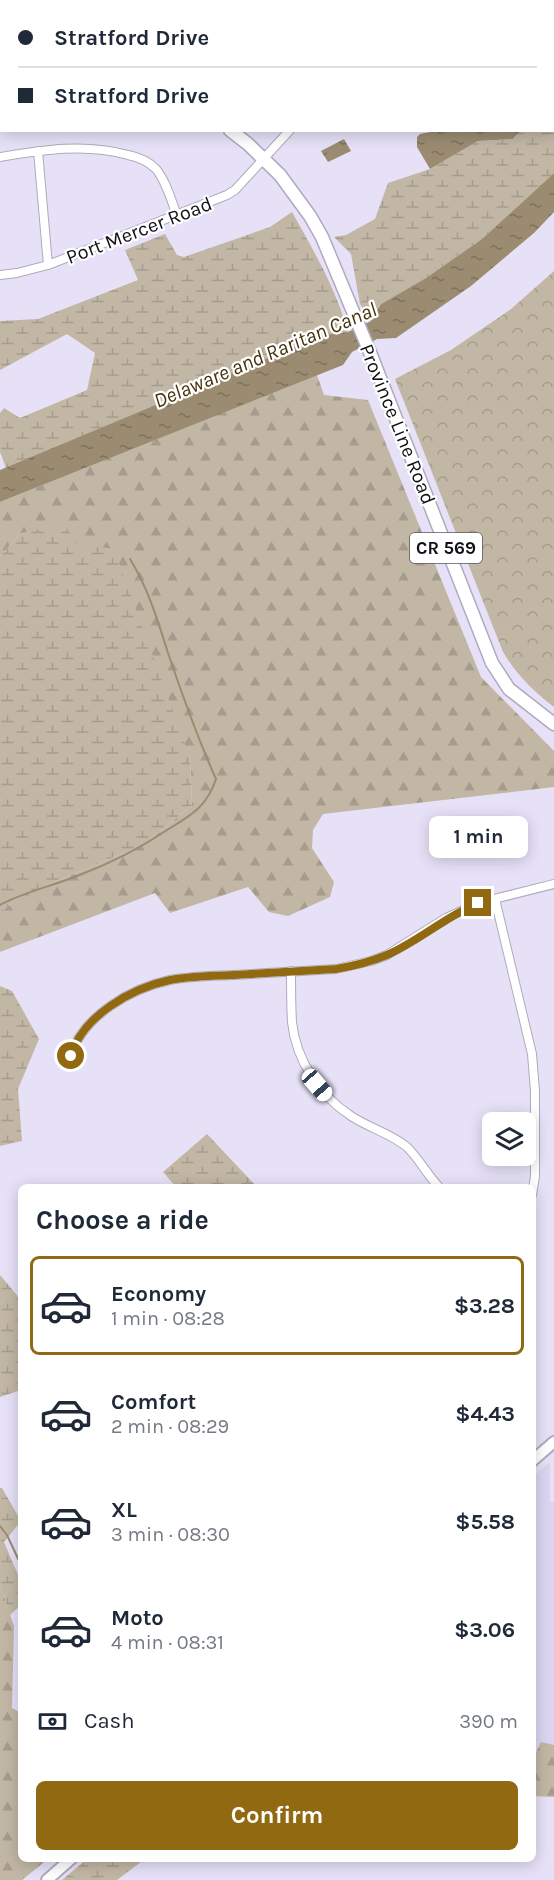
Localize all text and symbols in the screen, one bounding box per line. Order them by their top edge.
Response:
text: Stratford Drive [54,25,209,51]
text: Stratford Drive [54,83,209,109]
street label: Port Mercer Road [63,192,215,269]
water label: Delaware and Raritan Canal [150,297,380,413]
street label: Province Line Road [355,341,440,508]
road number: CR 569 [410,533,482,563]
callout: 1 min [428,816,528,858]
text: 1 min [453,825,504,848]
route end [464,889,491,916]
route start [57,1042,84,1069]
car [298,1066,336,1104]
map controls [482,1112,536,1166]
button: layers [482,1112,536,1166]
text: Choose a ride [36,1204,209,1236]
icon: car [39,1279,93,1333]
text: Economy [111,1281,206,1307]
text: $3.28 [454,1293,515,1319]
text: 1 min · 08:28 [111,1307,225,1330]
icon: car [39,1387,93,1441]
text: Comfort [111,1389,196,1415]
text: $4.43 [455,1401,515,1427]
text: 2 min · 08:29 [111,1415,229,1438]
icon: car [39,1495,93,1549]
text: XL [111,1497,137,1523]
text: $5.58 [455,1509,515,1535]
text: 3 min · 08:30 [111,1523,230,1546]
icon: car [39,1603,93,1657]
text: Moto [111,1605,164,1631]
text: $3.06 [454,1617,515,1643]
text: 4 min · 08:31 [111,1631,224,1654]
icon: cash [36,1705,69,1738]
text: Cash [84,1708,134,1734]
text: 390 m [459,1710,518,1733]
button: Confirm [36,1781,518,1850]

